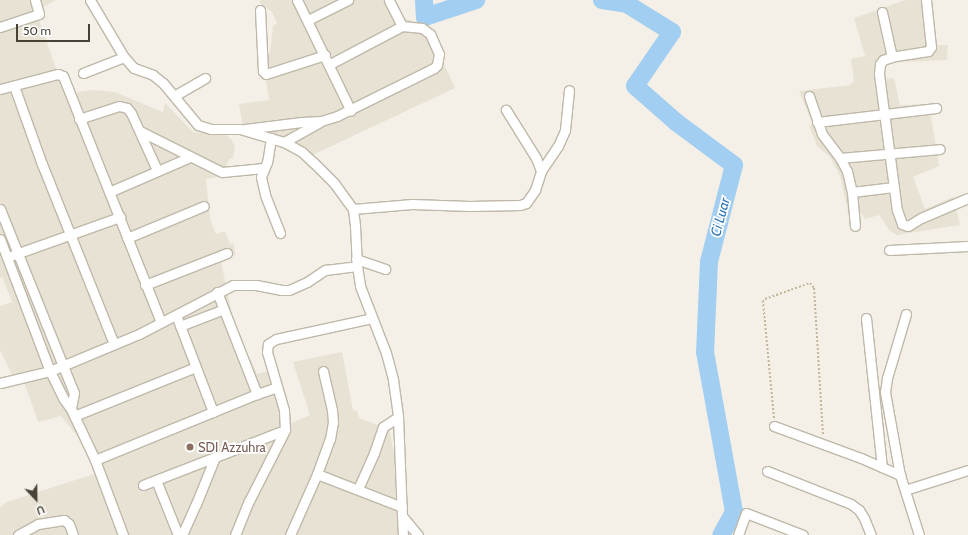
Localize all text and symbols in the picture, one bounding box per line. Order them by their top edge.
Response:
scale bar [18,16,92,42]
text: 50 m [23,23,51,38]
water label: Ci Luar [707,196,733,238]
place label: SDI Azzuhra [198,439,266,455]
marker: SDI Azzuhra [185,442,195,452]
north arrow [16,479,56,519]
text: U [34,502,47,518]

